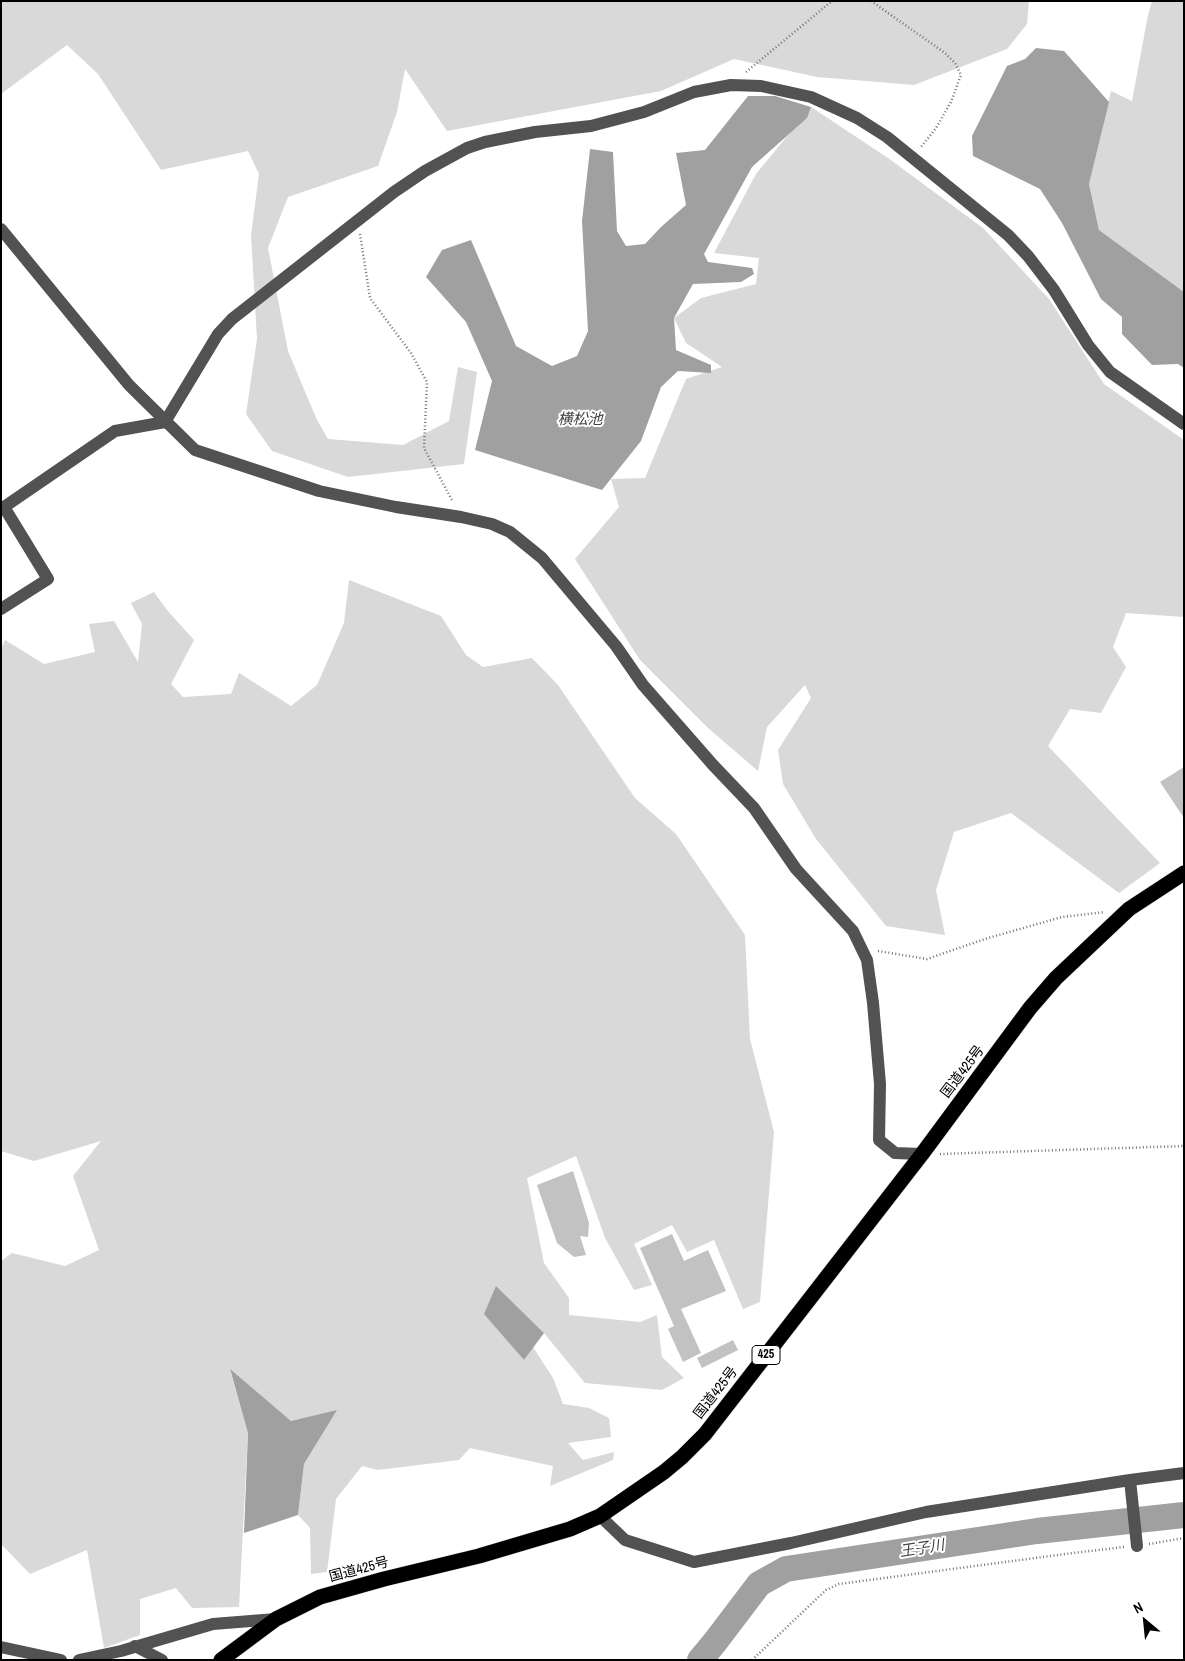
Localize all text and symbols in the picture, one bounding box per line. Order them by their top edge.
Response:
water label: 横松池 [558,411,602,429]
street label: 国道425号 [938,1043,988,1101]
road number: 425 [752,1346,780,1364]
street label: 国道425号 [691,1364,741,1422]
water label: 王子川 [898,1537,946,1561]
street label: 国道425号 [327,1554,391,1586]
north arrow [1120,1596,1170,1646]
text: N [1130,1598,1146,1618]

